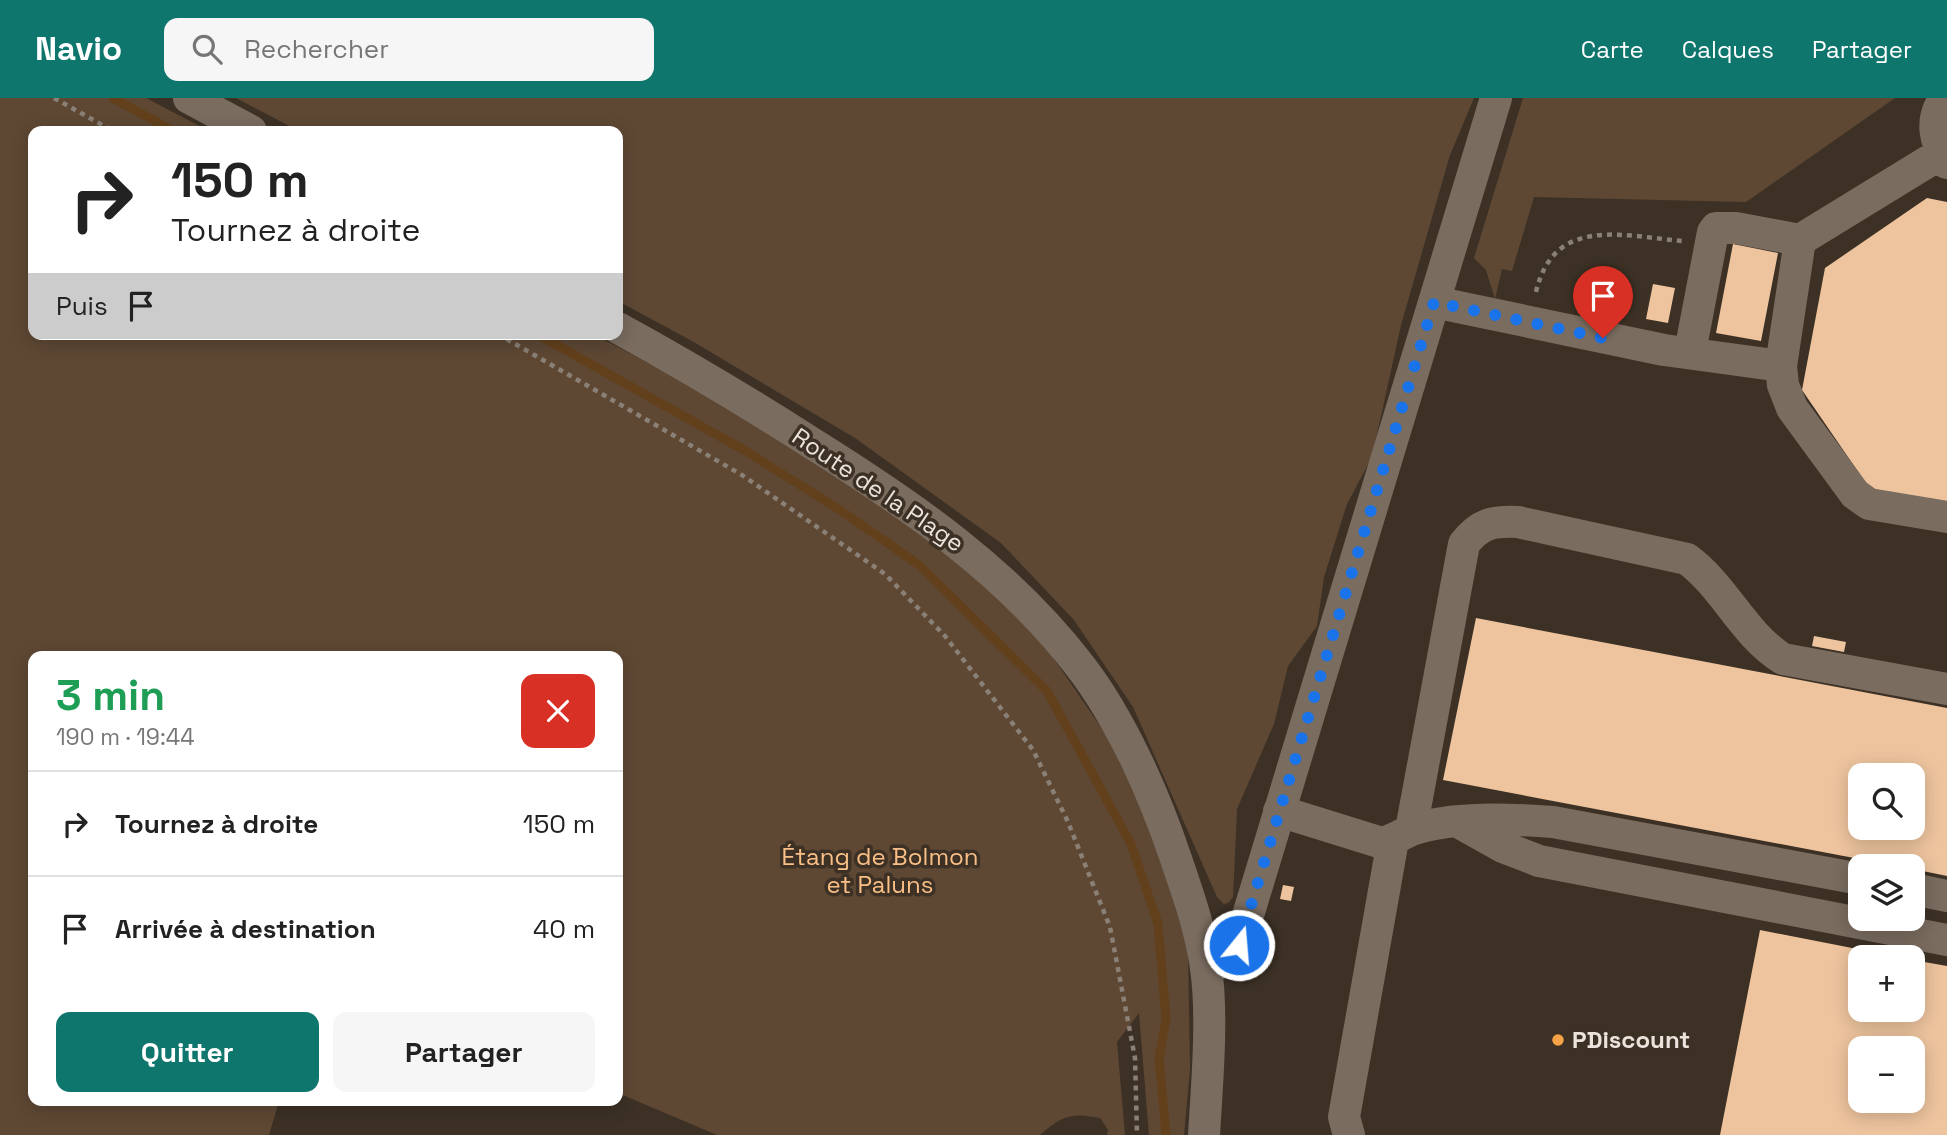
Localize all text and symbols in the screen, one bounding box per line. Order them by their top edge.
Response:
search box [164,18,654,81]
text: Navio [35,28,122,70]
icon: search [188,30,226,68]
text: Rechercher [244,32,389,66]
text: Carte [1581,34,1644,65]
text: Calques [1682,34,1774,65]
text: Partager [1812,34,1912,65]
text: 150 m [171,149,309,211]
icon: right [56,154,147,245]
text: Tournez à droite [171,210,420,250]
pin [1573,266,1633,338]
icon: arrive [1584,277,1622,315]
icon: arrive [122,287,160,325]
text: Puis [56,289,108,323]
street label: Route de la Plage [786,421,970,559]
text: 3 min [56,669,165,722]
button: close [521,674,595,748]
text: 190 m · 19:44 [56,722,195,752]
map controls [1848,763,1925,1113]
button: search [1848,763,1925,840]
icon: right [56,805,94,843]
text: Tournez à droite [115,807,318,841]
text: 150 m [523,807,595,841]
park label: Étang de Bolmon et Paluns [781,841,979,900]
button: layers [1848,854,1925,931]
position arrow [1202,908,1276,982]
icon: arrive [56,910,94,948]
text: Arrivée à destination [115,912,376,946]
text: 40 m [533,912,595,946]
button: + [1848,945,1925,1022]
button: Quitter [56,1012,319,1092]
button: Partager [333,1012,595,1092]
place label: PDiscount [1572,1024,1690,1055]
marker: PDiscount [1550,1032,1566,1048]
button: − [1848,1036,1925,1113]

